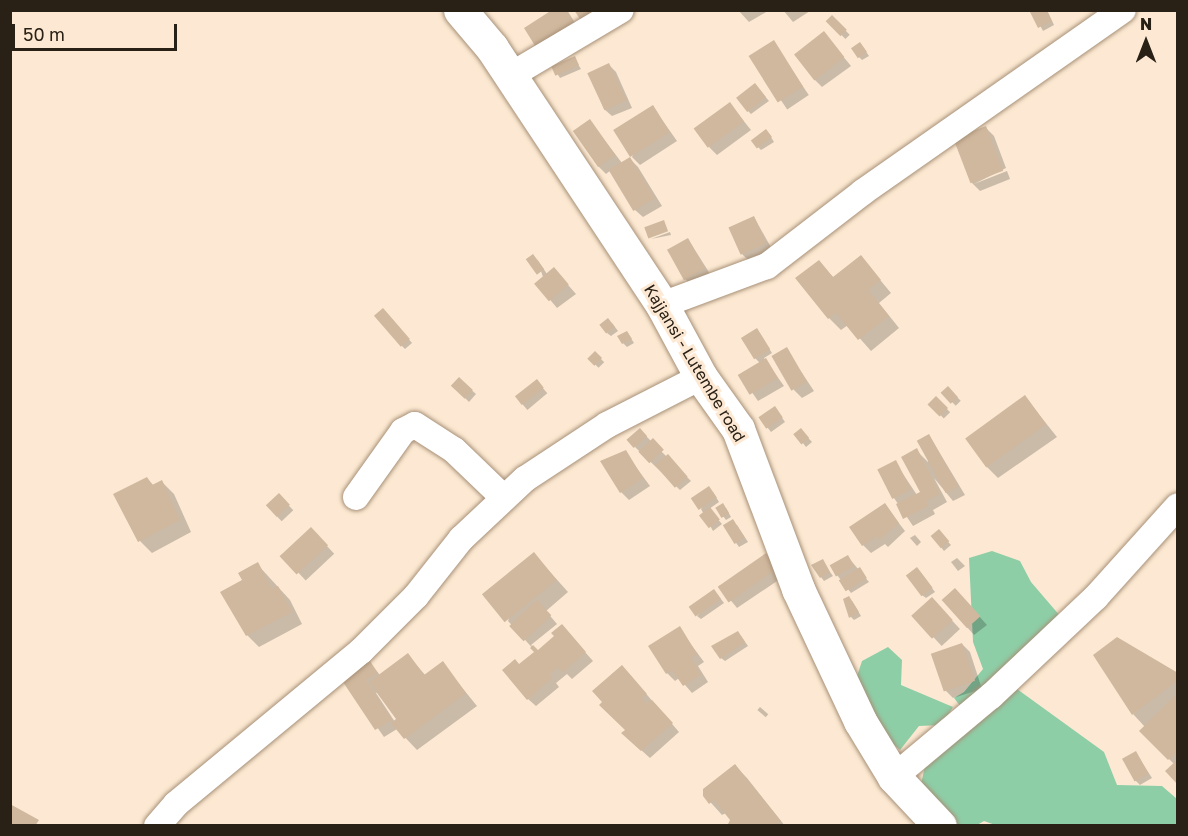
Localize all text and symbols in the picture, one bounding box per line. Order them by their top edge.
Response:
scale bar [15,12,180,50]
north arrow [1116,12,1176,72]
text: N [1140,14,1152,34]
text: 50 m [23,23,65,45]
street label: Kajjansi - Lutembe road [640,281,750,445]

